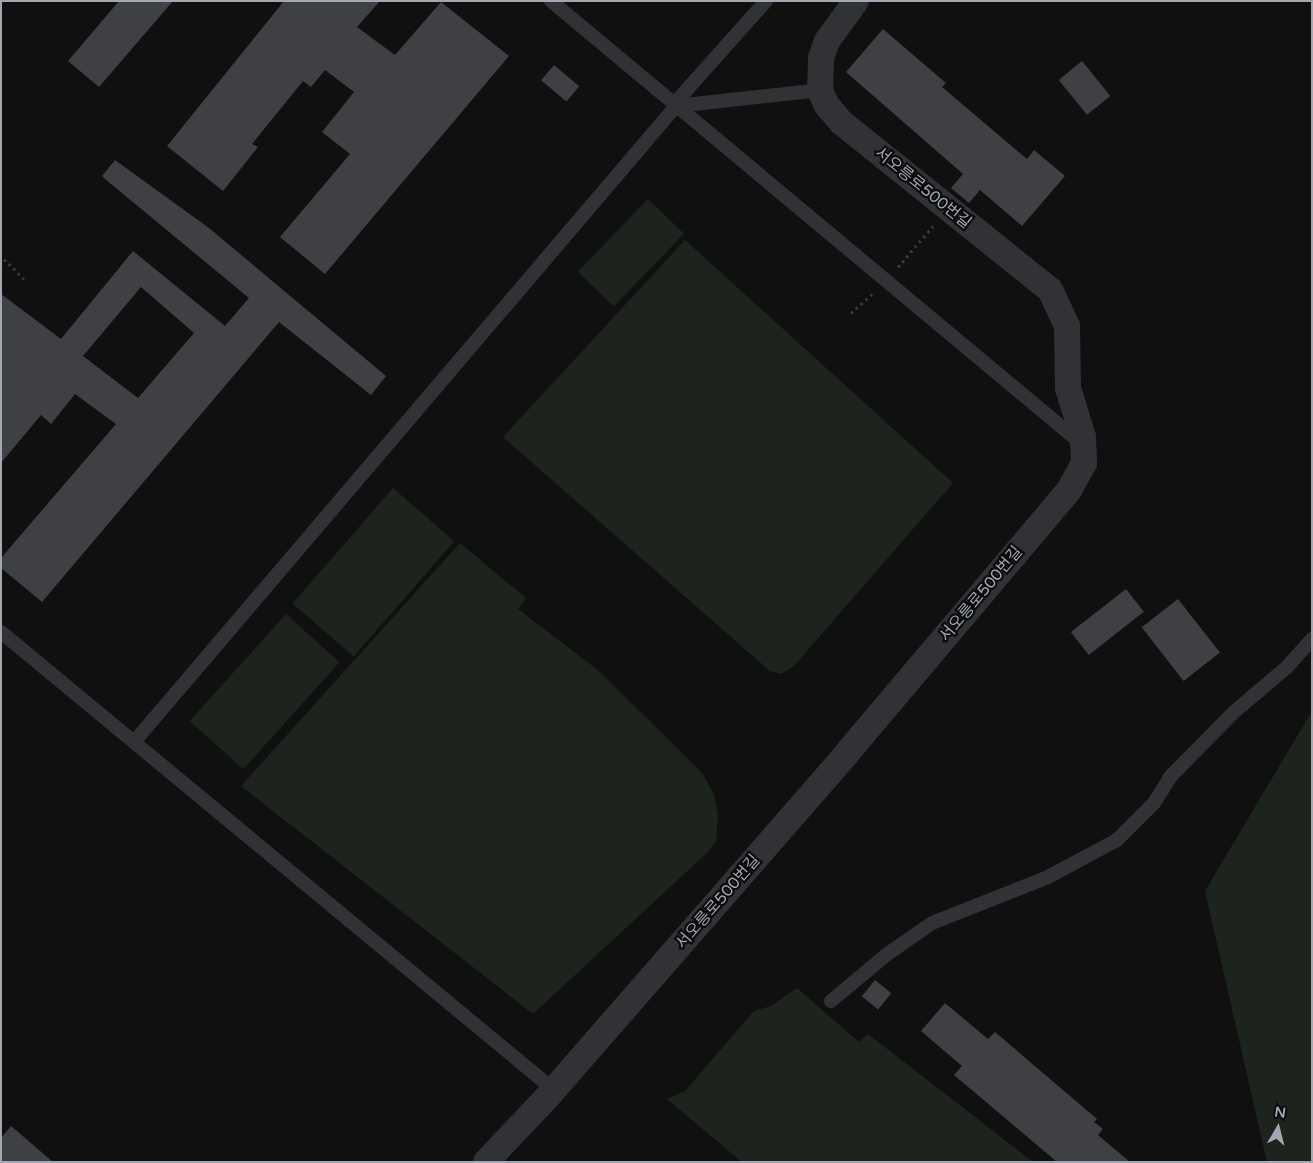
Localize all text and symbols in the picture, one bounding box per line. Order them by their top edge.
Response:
street label: 서오릉로500번길 [871,143,975,233]
street label: 서오릉로500번길 [936,542,1026,646]
street label: 서오릉로500번길 [672,851,764,953]
north arrow [1253,1103,1303,1153]
text: N [1273,1103,1287,1122]

